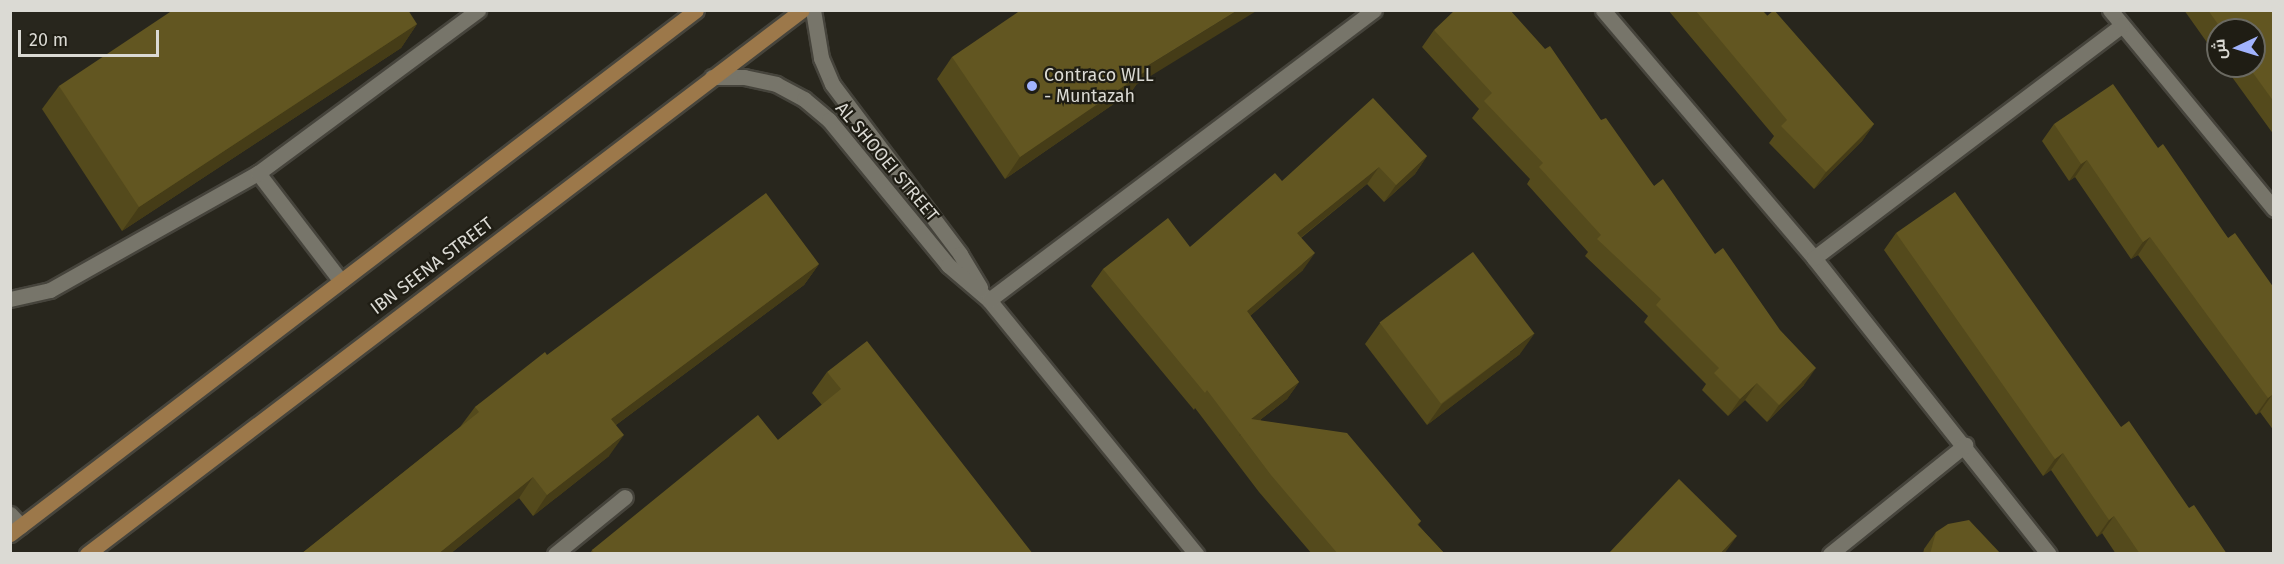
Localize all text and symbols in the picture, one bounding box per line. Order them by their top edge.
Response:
scale bar [21,18,162,56]
north arrow [2206,18,2266,78]
text: 20 m [29,29,68,51]
text: ش [2209,38,2230,60]
place label: Contraco WLL - Muntazah [1044,65,1154,107]
marker: Contraco WLL - Muntazah [1025,79,1039,93]
street label: AL SHOOEI STREET [831,98,943,226]
street label: IBN SEENA STREET [366,213,498,319]

